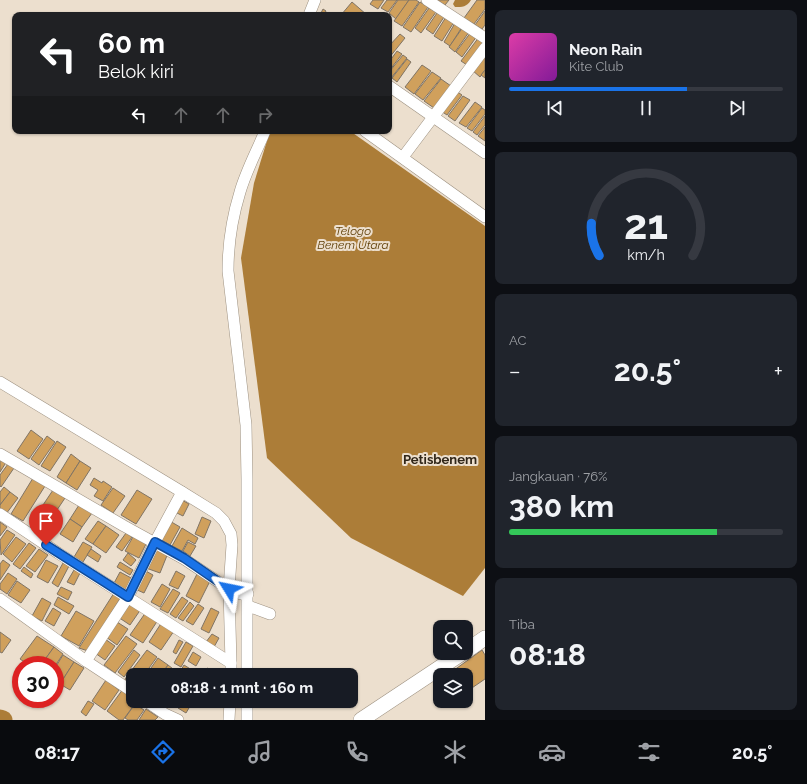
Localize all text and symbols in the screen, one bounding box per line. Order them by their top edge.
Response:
text: 60 m [98,27,165,60]
icon: left [32,28,84,80]
text: Neon Rain [569,41,642,59]
text: Kite Club [569,59,624,74]
text: Belok kiri [98,61,174,82]
icon: previous [544,97,566,119]
icon: pause [635,97,657,119]
icon: next [726,97,748,119]
icon: left [128,104,150,126]
icon: ahead [170,104,192,126]
icon: ahead [212,104,234,126]
icon: right [254,104,276,126]
text: 21 [624,200,668,249]
water label: Telogo Benem Utara [317,224,389,252]
text: km/h [627,247,665,263]
text: AC [509,333,526,348]
text: 20.5° [614,353,681,388]
text: − [509,358,521,384]
text: + [774,358,783,384]
district label: Petisbenem [403,452,477,467]
text: Jangkauan · 76% [509,469,607,484]
text: 380 km [509,489,614,524]
pin [29,504,63,545]
icon: arrive [35,510,57,532]
position arrow [208,568,250,610]
text: Tiba [509,617,535,632]
map controls [433,620,473,708]
button: search [433,620,473,660]
text: 08:18 [509,637,586,672]
speed limit sign: 30 [12,656,64,708]
button: layers [433,668,473,708]
text: 08:18 · 1 mnt · 160 m [171,679,313,697]
icon: directions [149,738,177,766]
icon: music [246,738,274,766]
icon: phone [343,738,371,766]
icon: climate [441,738,469,766]
icon: car [538,738,566,766]
icon: filters [635,738,663,766]
text: 08:17 [35,742,80,763]
text: 20.5° [732,742,772,763]

